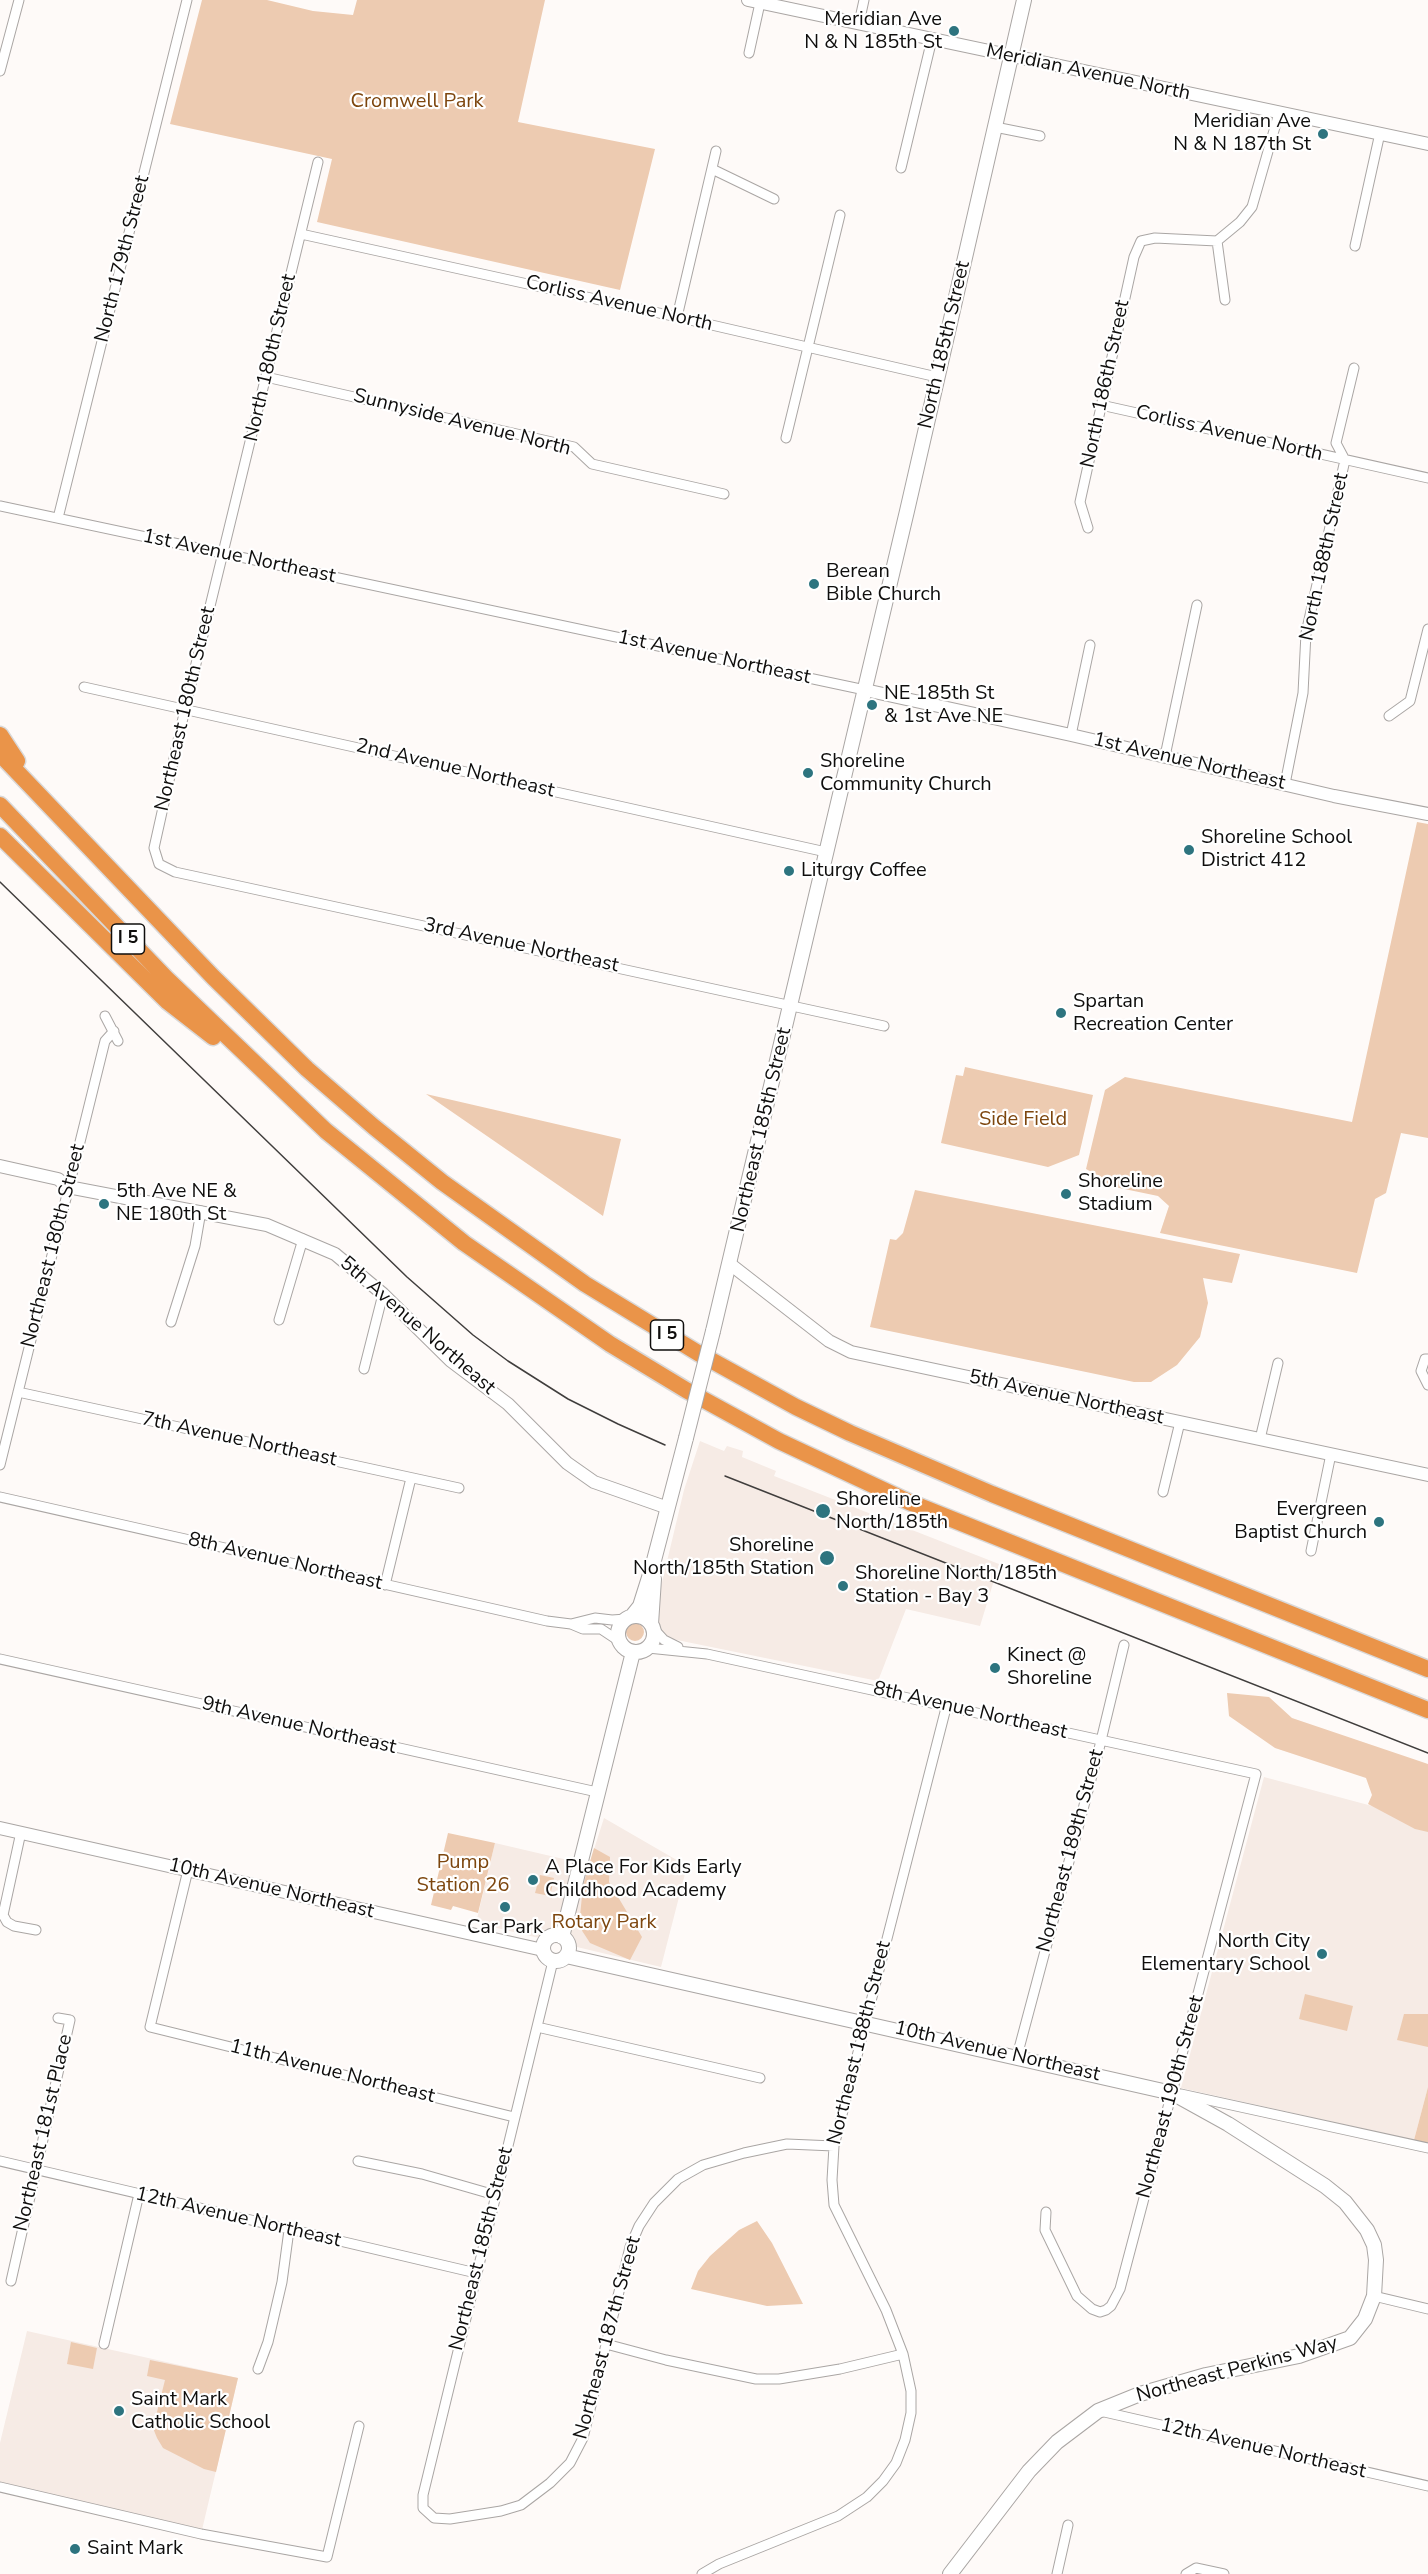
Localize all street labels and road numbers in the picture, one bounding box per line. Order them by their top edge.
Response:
street label: Meridian Avenue North [984,40,1192,106]
street label: North 179th Street [91,173,155,345]
street label: North 185th Street [914,259,976,431]
street label: Corliss Avenue North [523,271,715,337]
street label: North 180th Street [240,272,302,444]
street label: North 186th Street [1076,298,1136,470]
street label: Sunnyside Avenue North [351,384,573,462]
street label: Corliss Avenue North [1133,401,1325,467]
street label: North 188th Street [1295,471,1355,643]
street label: 1st Avenue Northeast [140,525,338,589]
street label: Northeast 180th Street [151,605,221,813]
street label: 1st Avenue Northeast [615,626,813,690]
street label: 1st Avenue Northeast [1091,728,1287,796]
street label: 2nd Avenue Northeast [353,734,557,804]
street label: 3rd Avenue Northeast [421,914,621,978]
road number: I 5 [112,924,144,954]
street label: Northeast 185th Street [727,1026,797,1234]
street label: Northeast 180th Street [17,1142,91,1350]
street label: 5th Avenue Northeast [334,1252,500,1400]
road number: I 5 [650,1320,684,1350]
street label: 5th Avenue Northeast [966,1366,1166,1430]
street label: 7th Avenue Northeast [139,1408,339,1472]
street label: 8th Avenue Northeast [186,1528,384,1596]
street label: 8th Avenue Northeast [871,1677,1069,1745]
street label: 9th Avenue Northeast [200,1692,398,1760]
street label: Northeast 189th Street [1032,1747,1110,1955]
street label: 10th Avenue Northeast [166,1854,376,1924]
street label: Northeast 188th Street [823,1939,897,2147]
street label: Northeast 190th Street [1132,1993,1210,2201]
street label: 10th Avenue Northeast [892,2017,1102,2087]
street label: Northeast 181st Place [10,2032,78,2234]
street label: 11th Avenue Northeast [227,2035,437,2109]
street label: Northeast 185th Street [445,2145,519,2353]
street label: 12th Avenue Northeast [133,2183,343,2253]
street label: Northeast 187th Street [569,2234,647,2442]
street label: Northeast Perkins Way [1134,2332,1340,2408]
street label: 12th Avenue Northeast [1158,2414,1368,2484]

